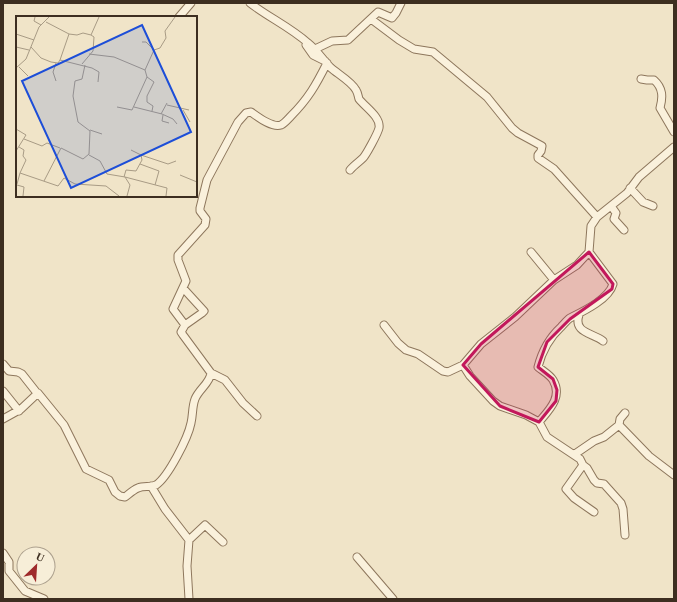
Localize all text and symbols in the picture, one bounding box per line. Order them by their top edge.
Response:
inset map [16,16,197,197]
north arrow [16,546,56,586]
text: U [34,550,46,564]

